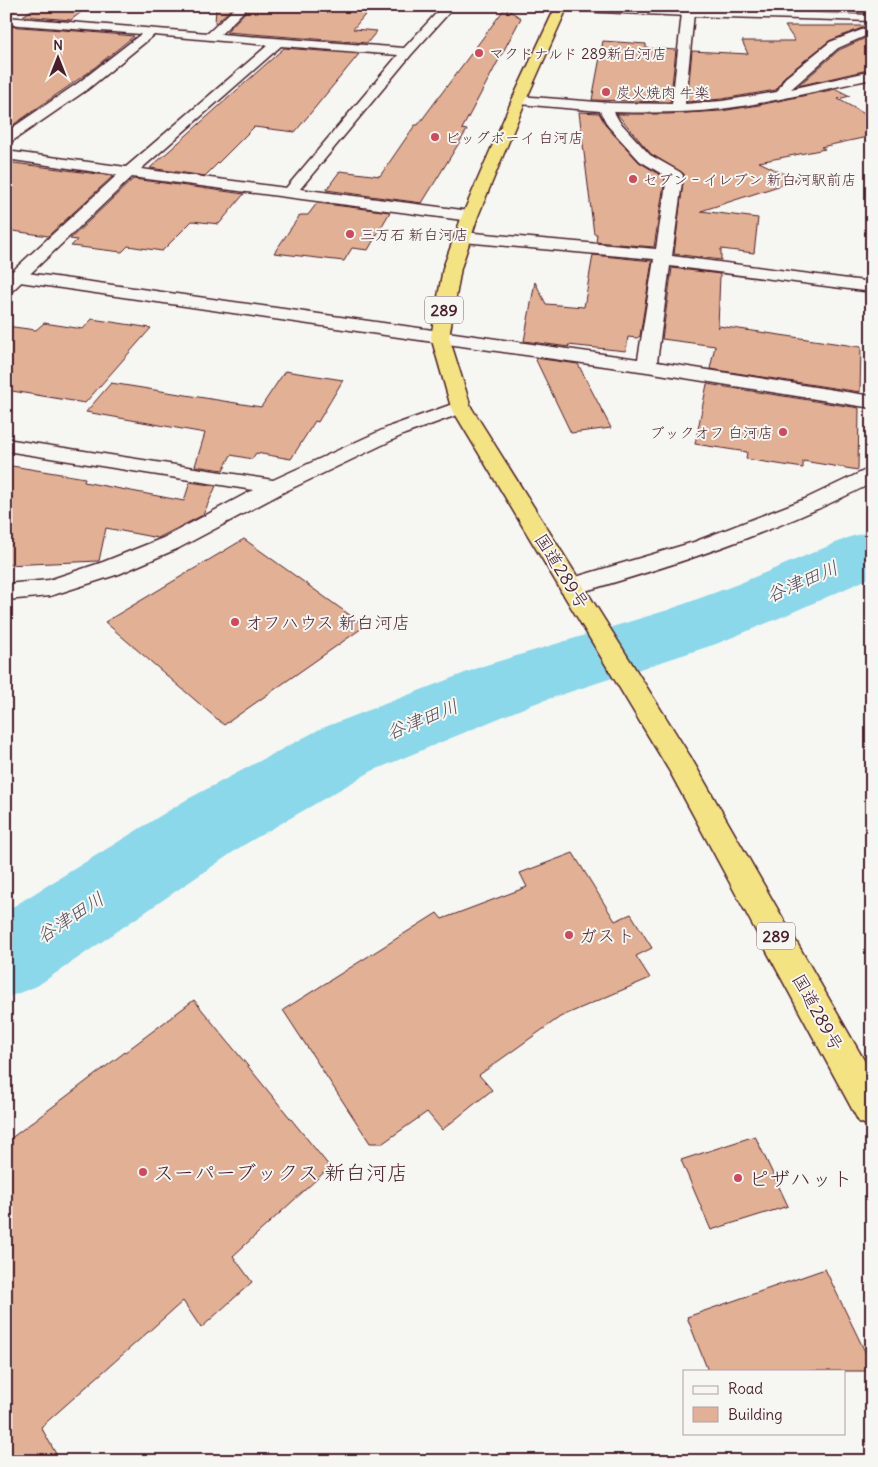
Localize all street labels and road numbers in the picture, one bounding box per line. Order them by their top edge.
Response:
road number: 289 [425,296,463,324]
street label: 国道289号 [530,529,594,613]
road number: 289 [757,922,795,949]
street label: 国道289号 [787,969,849,1055]

